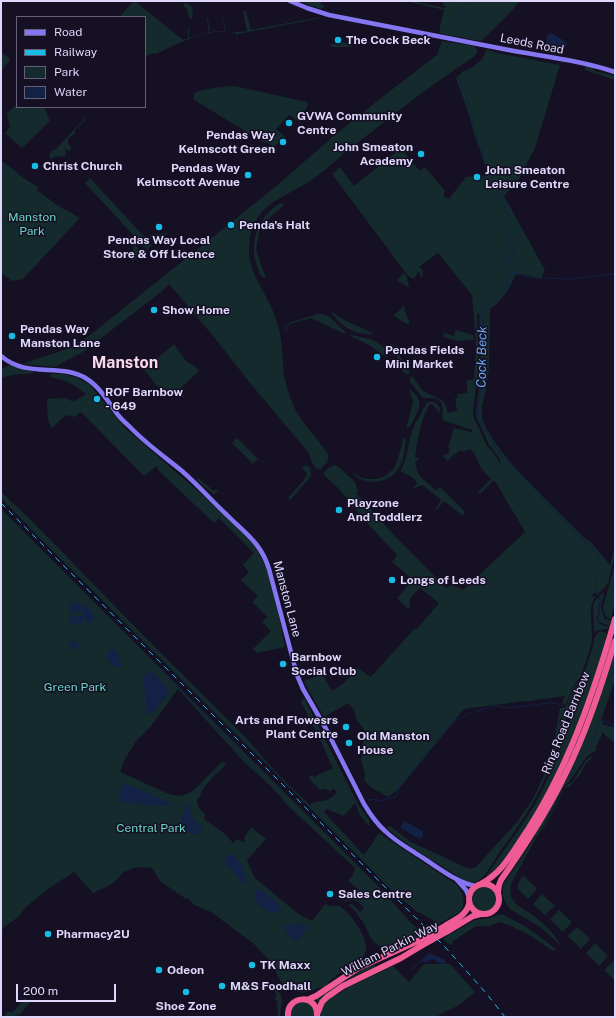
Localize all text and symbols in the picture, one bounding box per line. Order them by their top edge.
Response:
legend [16,16,146,108]
text: Road [54,25,82,39]
street label: Leeds Road [499,31,565,57]
place label: The Cock Beck [346,33,431,47]
marker: The Cock Beck [333,35,343,45]
text: Railway [54,45,97,59]
text: Park [54,65,80,79]
text: Water [54,85,87,99]
place label: GVWA Community Centre [297,109,402,137]
marker: GVWA Community Centre [284,118,294,128]
place label: Pendas Way Kelmscott Green [178,128,275,156]
marker: Pendas Way Kelmscott Green [278,137,288,147]
place label: John Smeaton Academy [333,140,413,168]
marker: John Smeaton Academy [416,149,426,159]
place label: Christ Church [43,159,122,173]
marker: Christ Church [30,161,40,171]
place label: Pendas Way Kelmscott Avenue [136,161,240,189]
place label: John Smeaton Leisure Centre [485,163,569,191]
marker: Pendas Way Kelmscott Avenue [243,170,253,180]
marker: John Smeaton Leisure Centre [472,172,482,182]
park label: Manston Park [8,210,56,238]
place label: Penda's Halt [239,218,310,232]
marker: Penda's Halt [226,220,236,230]
marker: Pendas Way Local Store & Off Licence [154,222,164,232]
place label: Pendas Way Local Store & Off Licence [103,233,215,261]
place label: Show Home [162,303,230,317]
marker: Show Home [149,305,159,315]
place label: Pendas Way Manston Lane [20,322,100,350]
water label: Cock Beck [474,326,490,388]
marker: Pendas Way Manston Lane [7,331,17,341]
place label: Pendas Fields Mini Market [385,343,464,371]
marker: Pendas Fields Mini Market [372,352,382,362]
district label: Manston [92,353,158,373]
place label: ROF Barnbow - 649 [105,385,183,413]
marker: ROF Barnbow - 649 [92,394,102,404]
place label: Playzone And Toddlerz [347,496,422,524]
marker: Playzone And Toddlerz [334,505,344,515]
street label: Manston Lane [270,559,304,639]
place label: Longs of Leeds [400,573,486,587]
marker: Longs of Leeds [387,575,397,585]
place label: Barnbow Social Club [291,650,356,678]
marker: Barnbow Social Club [278,659,288,669]
street label: Ring Road Barnbow [539,670,593,776]
park label: Green Park [44,680,106,694]
place label: Arts and Flowesrs Plant Centre [235,713,338,741]
marker: Arts and Flowesrs Plant Centre [341,722,351,732]
place label: Old Manston House [357,729,430,757]
marker: Old Manston House [344,738,354,748]
park label: Central Park [116,821,186,835]
place label: Sales Centre [338,887,412,901]
marker: Sales Centre [325,889,335,899]
street label: William Parkin Way [339,918,441,980]
place label: Pharmacy2U [56,927,130,941]
marker: Pharmacy2U [43,929,53,939]
place label: TK Maxx [260,958,310,972]
marker: TK Maxx [247,960,257,970]
place label: Odeon [167,963,204,977]
marker: Odeon [154,965,164,975]
scale bar [18,976,118,1002]
place label: M&S Foodhall [230,979,311,993]
marker: M&S Foodhall [217,981,227,991]
text: 200 m [23,984,58,998]
marker: Shoe Zone [181,987,191,997]
place label: Shoe Zone [156,999,216,1013]

